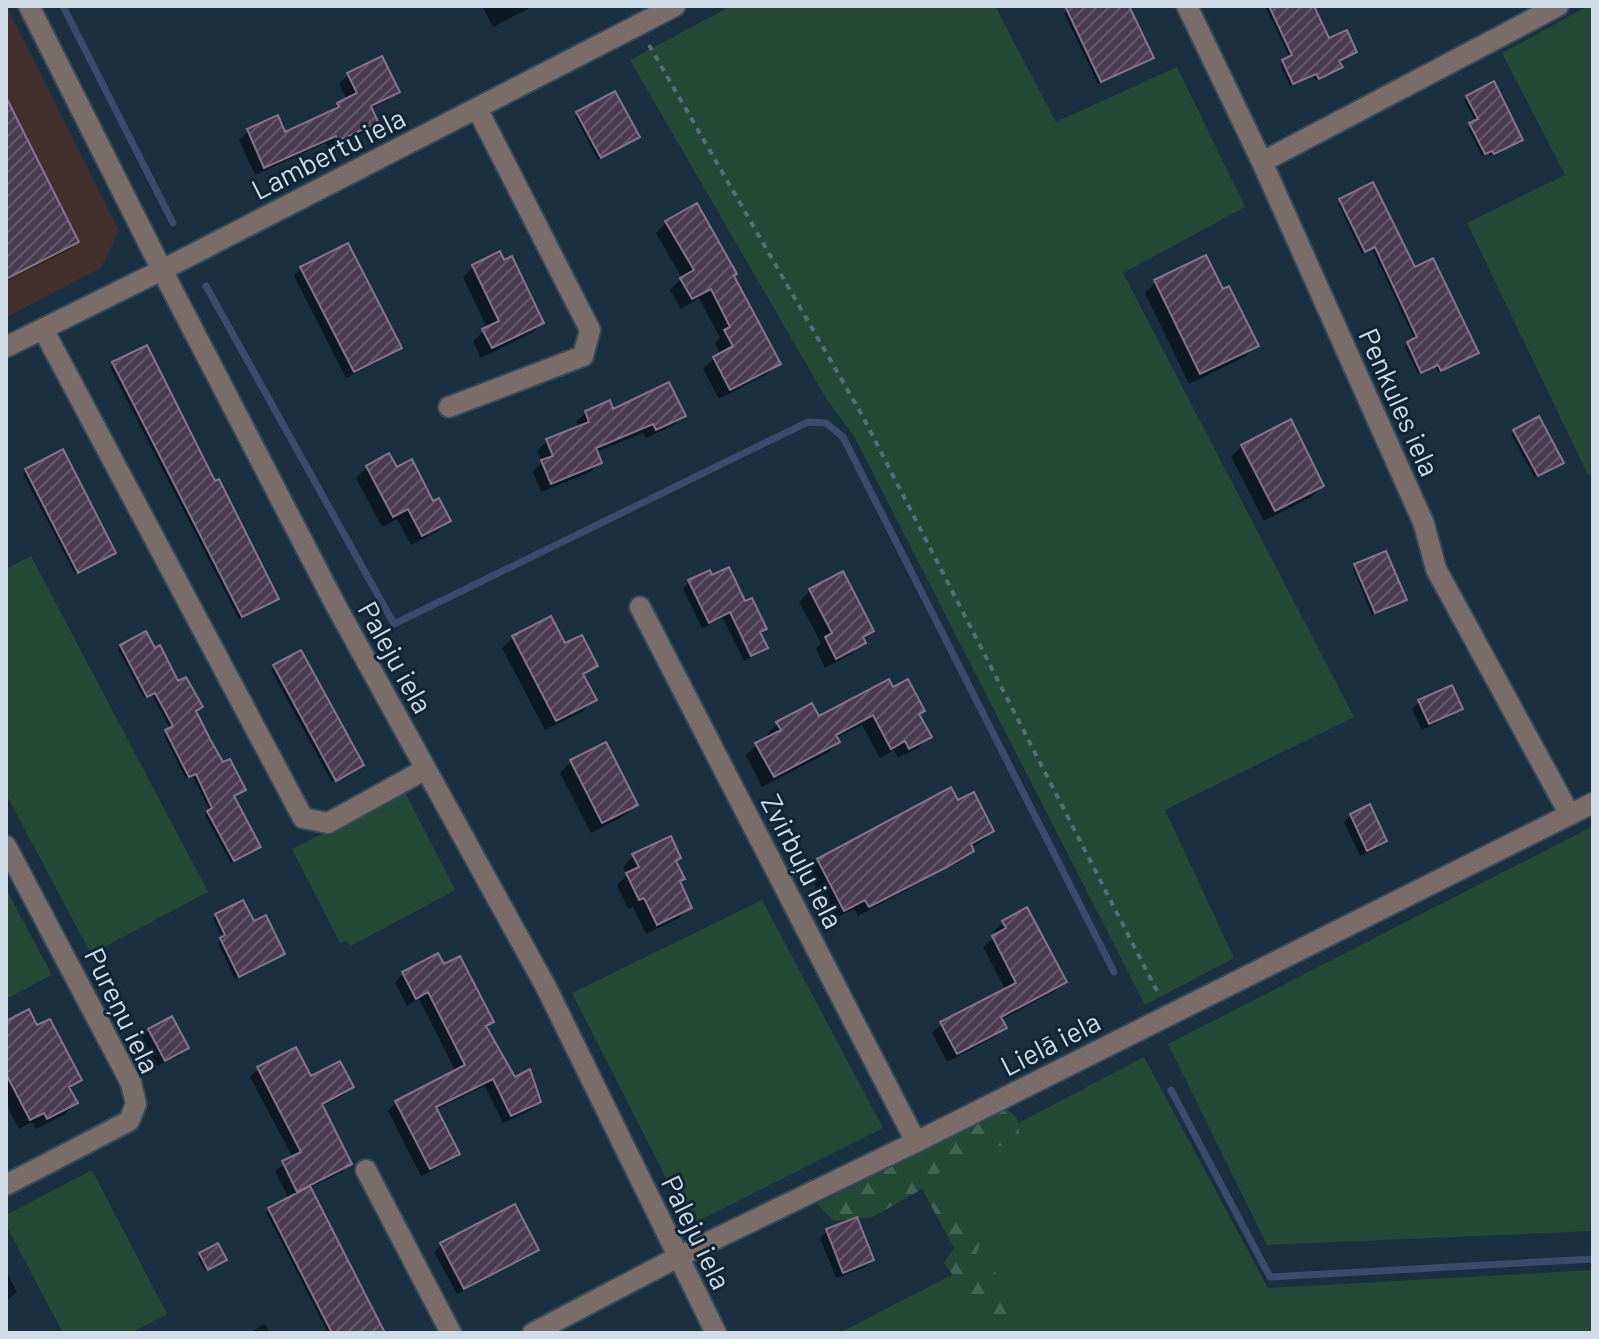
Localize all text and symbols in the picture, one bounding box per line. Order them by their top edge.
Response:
street label: Lambertu iela [246,100,410,206]
street label: Penkules iela [1352,323,1448,481]
street label: Paleju iela [351,595,441,719]
street label: Zvirbuļu iela [755,788,851,934]
street label: Pureņu iela [78,942,168,1078]
street label: Lielā iela [995,1004,1105,1082]
street label: Paleju iela [655,1170,739,1294]

